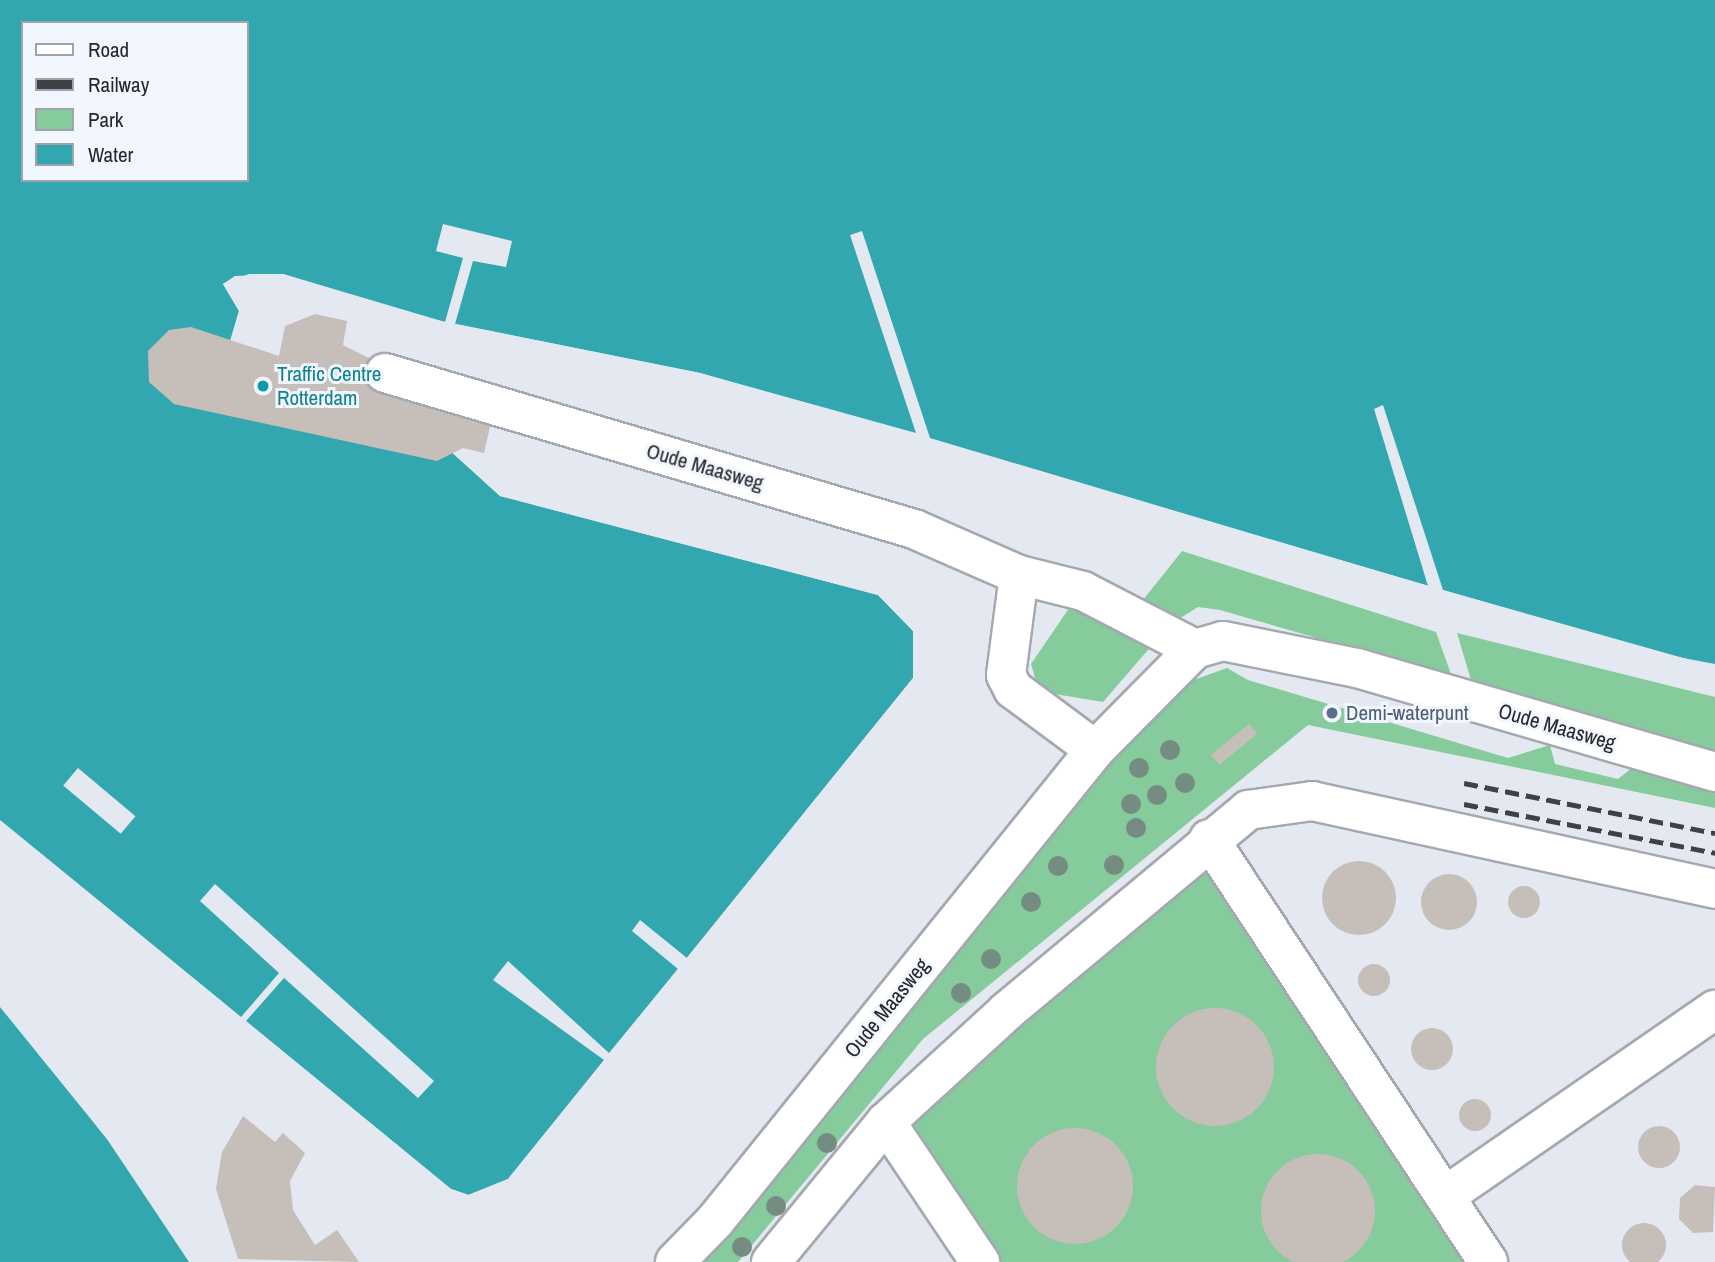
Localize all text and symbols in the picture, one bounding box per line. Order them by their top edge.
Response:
legend [21,21,248,182]
text: Road [88,35,129,64]
text: Railway [88,70,149,99]
text: Park [88,105,123,134]
text: Water [88,140,133,169]
place label: Traffic Centre Rotterdam [277,361,381,411]
marker: Traffic Centre Rotterdam [255,378,271,394]
street label: Oude Maasweg [644,438,766,496]
street label: Oude Maasweg [1496,698,1618,756]
place label: Demi-waterpunt [1346,700,1468,726]
marker: Demi-waterpunt [1324,705,1340,721]
street label: Oude Maasweg [839,953,935,1063]

